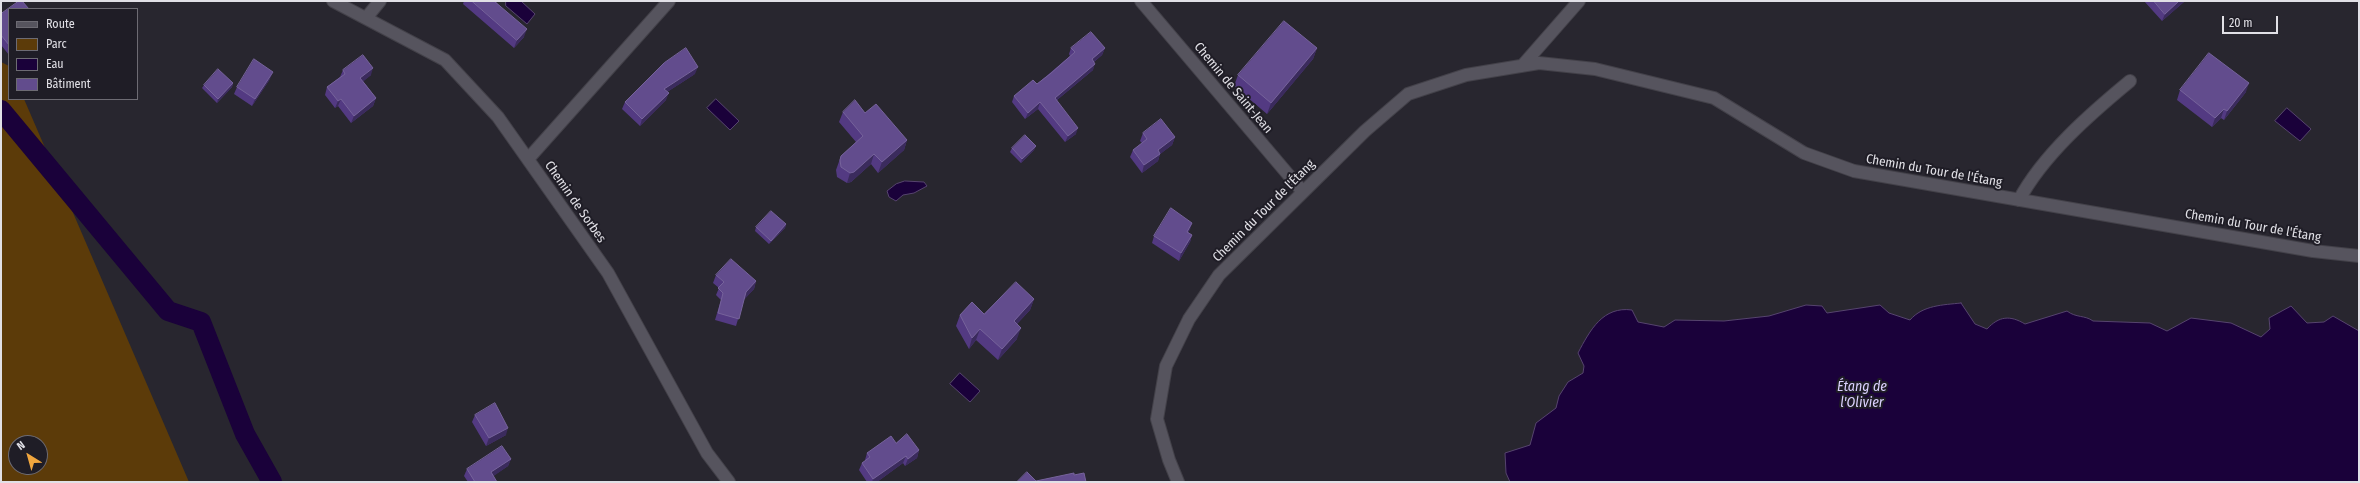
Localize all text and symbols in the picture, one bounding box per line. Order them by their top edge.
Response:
legend [8,8,138,100]
scale bar [2224,8,2280,34]
text: 20 m [2229,16,2253,30]
text: Route [46,17,75,31]
text: Parc [46,37,67,51]
street label: Chemin de Saint-Jean [1190,39,1276,137]
text: Eau [46,57,64,71]
text: Bâtiment [46,77,91,91]
street label: Chemin du Tour de l'Étang [1865,151,2003,191]
street label: Chemin du Tour de l'Étang [1210,157,1318,265]
street label: Chemin de Sorbes [541,158,609,246]
street label: Chemin du Tour de l'Étang [2184,206,2322,246]
water label: Étang de l'Olivier [1837,379,1887,412]
north arrow [8,435,48,475]
text: N [15,439,28,453]

